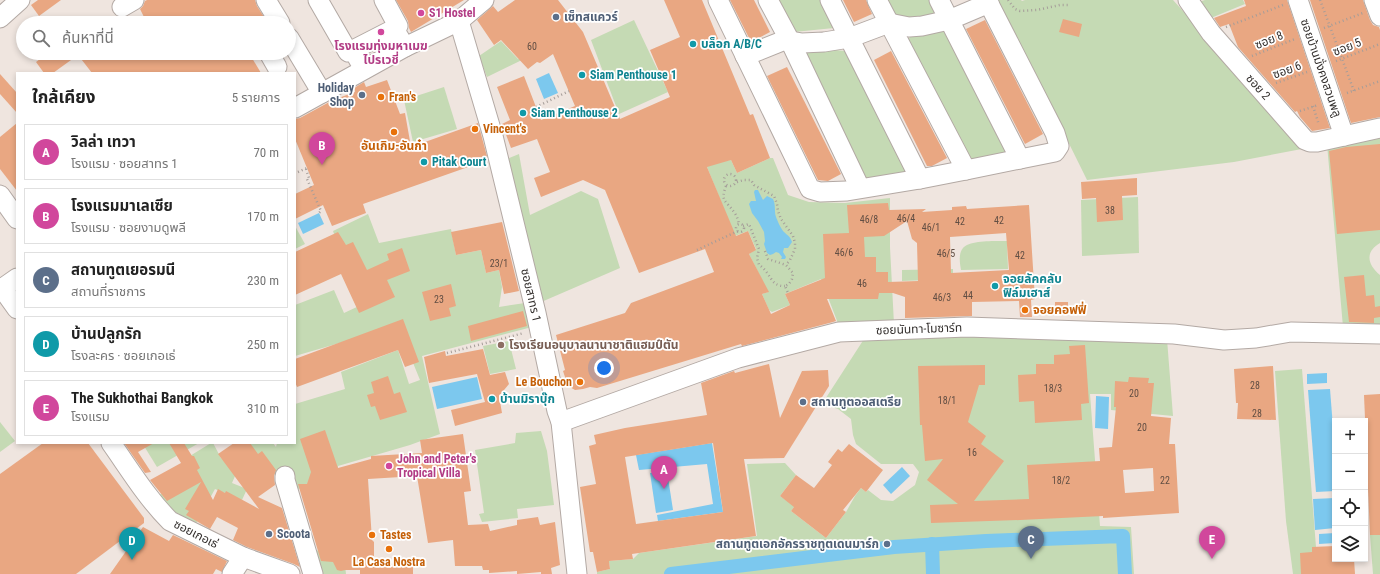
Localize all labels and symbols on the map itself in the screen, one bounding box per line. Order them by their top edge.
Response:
place label: S1 Hostel [429,6,476,20]
marker: S1 Hostel [416,8,426,18]
place label: เซ็ทสแควร์ [564,10,618,24]
marker: เซ็ทสแควร์ [551,12,561,22]
street label: ซอยบ้านมั่งคงสวนพลู [1298,17,1346,119]
marker: โรงแรมทุ่งมหาเมฆ ไปรเวชี่ [376,27,386,37]
street label: ซอย 8 [1253,28,1285,52]
street label: ซอย 5 [1331,35,1363,59]
place label: บล็อก A/B/C [701,37,762,51]
place label: โรงแรมทุ่งมหาเมฆ ไปรเวชี่ [334,39,428,67]
marker: บล็อก A/B/C [688,39,698,49]
house number: 60 [527,41,537,52]
street label: ซอย 6 [1271,58,1303,82]
place label: Siam Penthouse 1 [590,68,677,82]
marker: Siam Penthouse 1 [577,70,587,80]
street label: ซอย 2 [1243,71,1273,103]
place label: Holiday Shop [318,81,355,109]
marker: Holiday Shop [357,90,367,100]
place label: Fran's [389,90,417,104]
marker: Fran's [376,92,386,102]
place label: Siam Penthouse 2 [531,106,618,120]
marker: Siam Penthouse 2 [518,108,528,118]
place label: Vincent's [483,122,527,136]
marker: Vincent's [470,124,480,134]
marker: อันเกิม-อันก๋า [389,127,399,137]
pin: B [309,132,335,165]
place label: อันเกิม-อันก๋า [361,139,427,153]
place label: Pitak Court [432,155,487,169]
marker: Pitak Court [419,157,429,167]
house number: 38 [1105,205,1115,216]
house number: 46/4 [897,213,915,224]
house number: 46/8 [860,214,878,225]
house number: 42 [994,215,1004,226]
house number: 42 [955,216,965,227]
house number: 46/1 [922,222,940,233]
house number: 46/6 [835,247,853,258]
house number: 46/5 [937,248,955,259]
house number: 42 [1015,250,1025,261]
house number: 23/1 [490,258,508,269]
street label: ซอยสาทร 1 [518,267,544,323]
place label: จอยลัคคลับ ฟิล์มเฮาส์ [1003,272,1062,300]
house number: 46 [857,278,867,289]
marker: จอยลัคคลับ ฟิล์มเฮาส์ [990,281,1000,291]
house number: 44 [963,290,973,301]
house number: 46/3 [933,292,951,303]
house number: 23 [434,294,444,305]
place label: จอยคอฟฟี่ [1033,301,1087,317]
marker: จอยคอฟฟี่ [1020,305,1030,315]
street label: ซอยนันทา-โมซาร์ท [876,320,962,338]
place label: โรงเรียนอนุบาลนานาชาติแฮมป์ตัน [509,338,679,352]
marker: โรงเรียนอนุบาลนานาชาติแฮมป์ตัน [496,340,506,350]
your location [594,358,614,378]
place label: Le Bouchon [516,375,572,389]
marker: Le Bouchon [575,377,585,387]
house number: 28 [1250,380,1260,391]
house number: 18/3 [1044,383,1062,394]
house number: 20 [1129,388,1139,399]
place label: บ้านมิราบุ๊ก [500,392,555,406]
marker: บ้านมิราบุ๊ก [487,394,497,404]
place label: สถานทูตออสเตรีย [811,395,901,410]
house number: 18/1 [938,395,956,406]
marker: สถานทูตออสเตรีย [798,397,808,407]
house number: 28 [1252,408,1262,419]
house number: 20 [1137,422,1147,433]
house number: 16 [967,447,977,458]
place label: John and Peter's Tropical Villa [397,452,477,480]
pin: A [651,456,677,489]
marker: John and Peter's Tropical Villa [384,461,394,471]
house number: 18/2 [1052,475,1070,486]
house number: 22 [1160,475,1170,486]
street label: ซอยเกอเธ่ [171,517,221,551]
pin: C [1018,526,1044,559]
pin: E [1199,526,1225,559]
pin: D [119,527,145,560]
place label: Scoota [277,527,311,541]
place label: Tastes [380,528,412,542]
marker: Scoota [264,529,274,539]
marker: Tastes [367,530,377,540]
place label: สถานทูตเอกอัครราชทูตเดนมาร์ก [716,537,879,552]
marker: สถานทูตเอกอัครราชทูตเดนมาร์ก [882,539,892,549]
marker: La Casa Nostra [384,544,394,554]
place label: La Casa Nostra [353,555,426,569]

